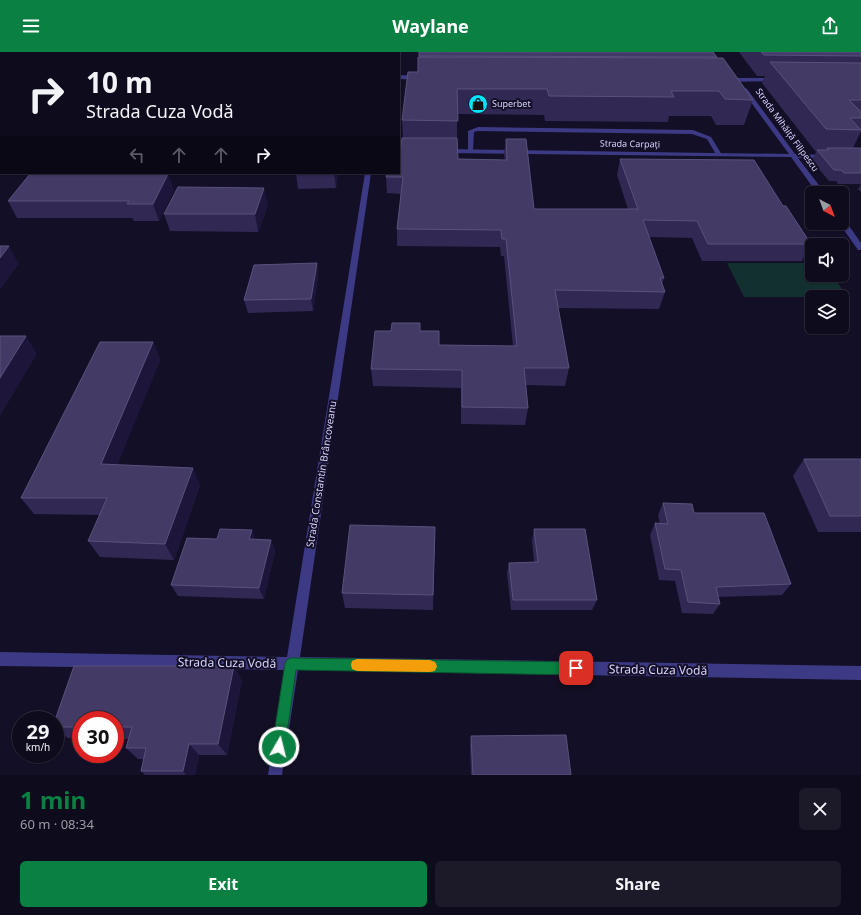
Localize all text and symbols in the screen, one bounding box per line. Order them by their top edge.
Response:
text: Waylane [392,14,469,38]
icon: menu [20,15,42,37]
icon: share [819,15,841,37]
text: 10 m [86,63,153,101]
icon: right [20,68,72,120]
street label: Strada Mihăiță Filipescu [753,85,822,174]
shop icon: Superbet [467,93,489,115]
place label: Superbet [492,97,531,110]
text: Strada Cuza Vodă [86,99,234,123]
street label: Strada Carpați [600,136,660,151]
icon: left [126,144,148,166]
icon: ahead [168,144,190,166]
icon: ahead [210,144,232,166]
icon: right [252,144,274,166]
north arrow [805,186,849,230]
map controls [805,186,849,334]
button: sound [805,238,849,282]
button: layers [805,290,849,334]
street label: Strada Constantin Brâncoveanu [302,400,340,548]
pin [559,651,593,685]
street label: Strada Cuza Vodă [178,653,276,672]
icon: arrive [565,657,587,679]
street label: Strada Cuza Vodă [609,660,707,679]
speed limit sign: 30 [72,711,124,763]
text: 29 [27,718,49,745]
position arrow [258,726,300,768]
text: km/h [26,740,50,754]
text: 1 min [20,783,86,816]
button: close [799,788,841,830]
text: 60 m · 08:34 [20,815,94,833]
button: Exit [20,861,427,907]
button: Share [435,861,841,907]

